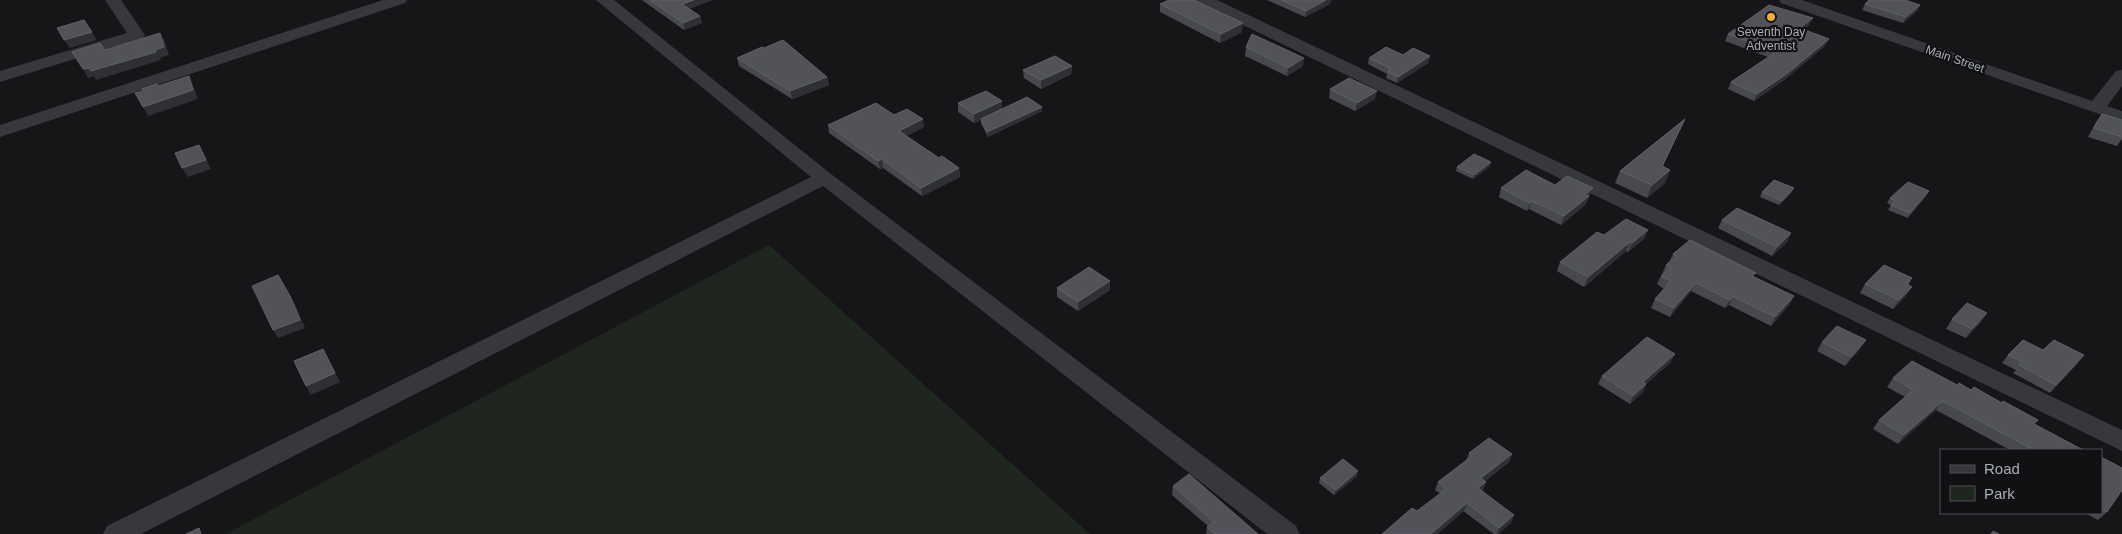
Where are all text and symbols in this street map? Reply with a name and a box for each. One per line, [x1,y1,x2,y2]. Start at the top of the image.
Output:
marker: Seventh Day Adventist [1765,11,1777,23]
place label: Seventh Day Adventist [1737,25,1805,53]
street label: Main Street [1924,42,1987,76]
legend [1940,449,2102,514]
text: Road [1984,460,2020,477]
text: Park [1984,485,2015,502]

